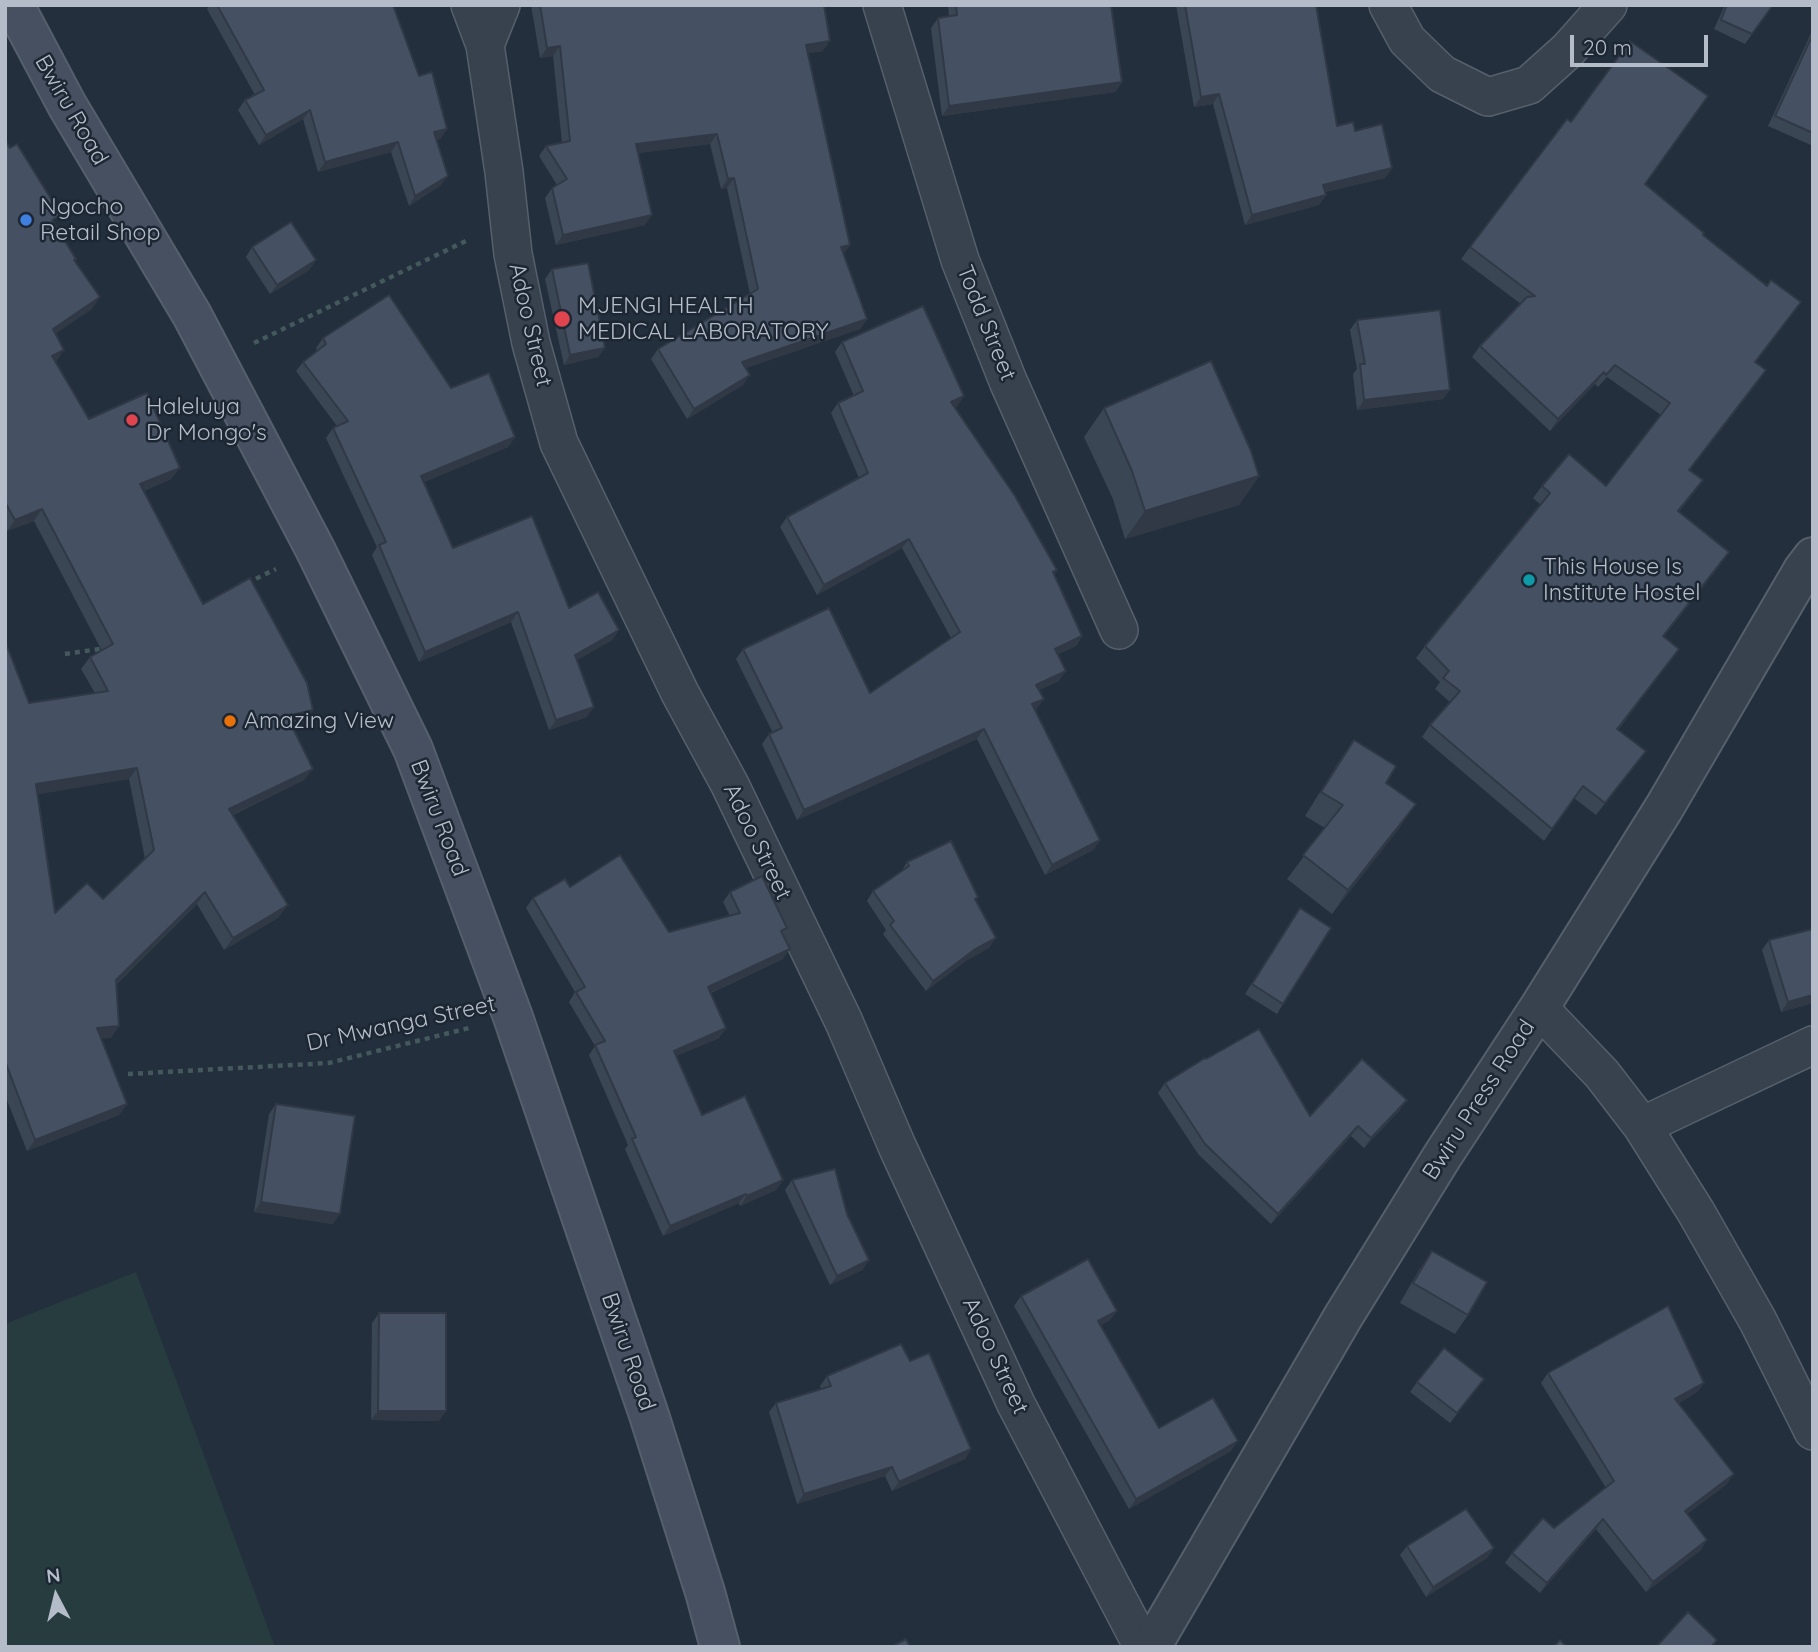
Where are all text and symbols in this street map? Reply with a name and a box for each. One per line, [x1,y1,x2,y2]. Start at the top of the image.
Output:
scale bar [1573,21,1711,65]
text: 20 m [1583,34,1632,60]
street label: Bwiru Road [28,50,114,170]
place label: Ngocho Retail Shop [40,193,160,247]
marker: Ngocho Retail Shop [18,212,34,228]
street label: Adoo Street [502,261,558,389]
street label: Todd Street [950,261,1022,385]
place label: MJENGI HEALTH MEDICAL LABORATORY [578,292,828,346]
marker: MJENGI HEALTH MEDICAL LABORATORY [552,309,572,329]
place label: Haleluya Dr Mongo's [146,393,267,447]
marker: Haleluya Dr Mongo's [124,412,140,428]
place label: This House Is Institute Hostel [1543,553,1701,607]
marker: This House Is Institute Hostel [1521,572,1537,588]
place label: Amazing View [244,707,394,735]
marker: Amazing View [222,713,238,729]
street label: Bwiru Road [404,756,474,880]
street label: Adoo Street [717,779,797,905]
street label: Dr Mwanga Street [304,990,498,1058]
street label: Bwiru Press Road [1417,1015,1541,1185]
street label: Bwiru Road [595,1290,661,1414]
street label: Adoo Street [956,1293,1034,1419]
north arrow [21,1561,91,1631]
text: N [45,1562,62,1588]

